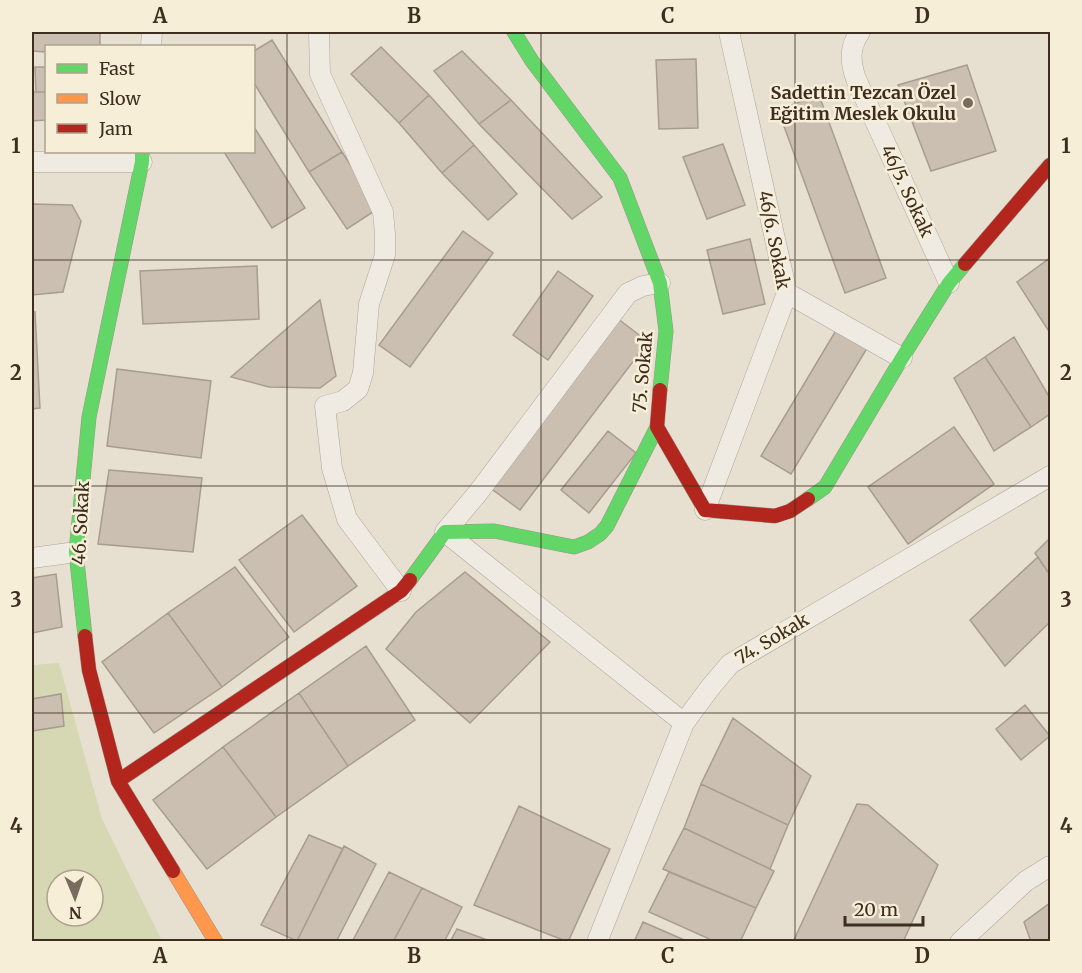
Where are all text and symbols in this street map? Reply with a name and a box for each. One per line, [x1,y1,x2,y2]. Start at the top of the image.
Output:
text: A [152,3,168,28]
text: B [407,3,421,28]
text: C [661,3,675,28]
text: D [914,3,930,28]
legend [45,45,255,153]
text: Fast [99,57,135,80]
place label: Sadettin Tezcan Özel Eğitim Meslek Okulu [769,81,956,125]
text: Slow [99,87,142,110]
marker: Sadettin Tezcan Özel Eğitim Meslek Okulu [961,96,975,110]
text: Jam [98,117,133,140]
text: 1 [11,133,21,158]
text: 1 [1061,133,1071,158]
street label: 46/5. Sokak [876,141,939,241]
street label: 46/6. Sokak [754,188,795,292]
street label: 75. Sokak [627,330,658,414]
text: 2 [10,360,22,385]
text: 2 [1060,360,1072,385]
street label: 46. Sokak [67,480,94,566]
text: 3 [10,587,22,612]
text: 3 [1060,587,1072,612]
street label: 74. Sokak [731,607,813,670]
text: 4 [10,813,23,838]
text: 4 [1060,813,1073,838]
north arrow [45,868,105,928]
scale bar [845,889,923,927]
text: 20 m [854,898,898,921]
text: N [68,903,82,923]
text: A [152,943,168,968]
text: B [407,943,421,968]
text: C [661,943,675,968]
text: D [914,943,930,968]

